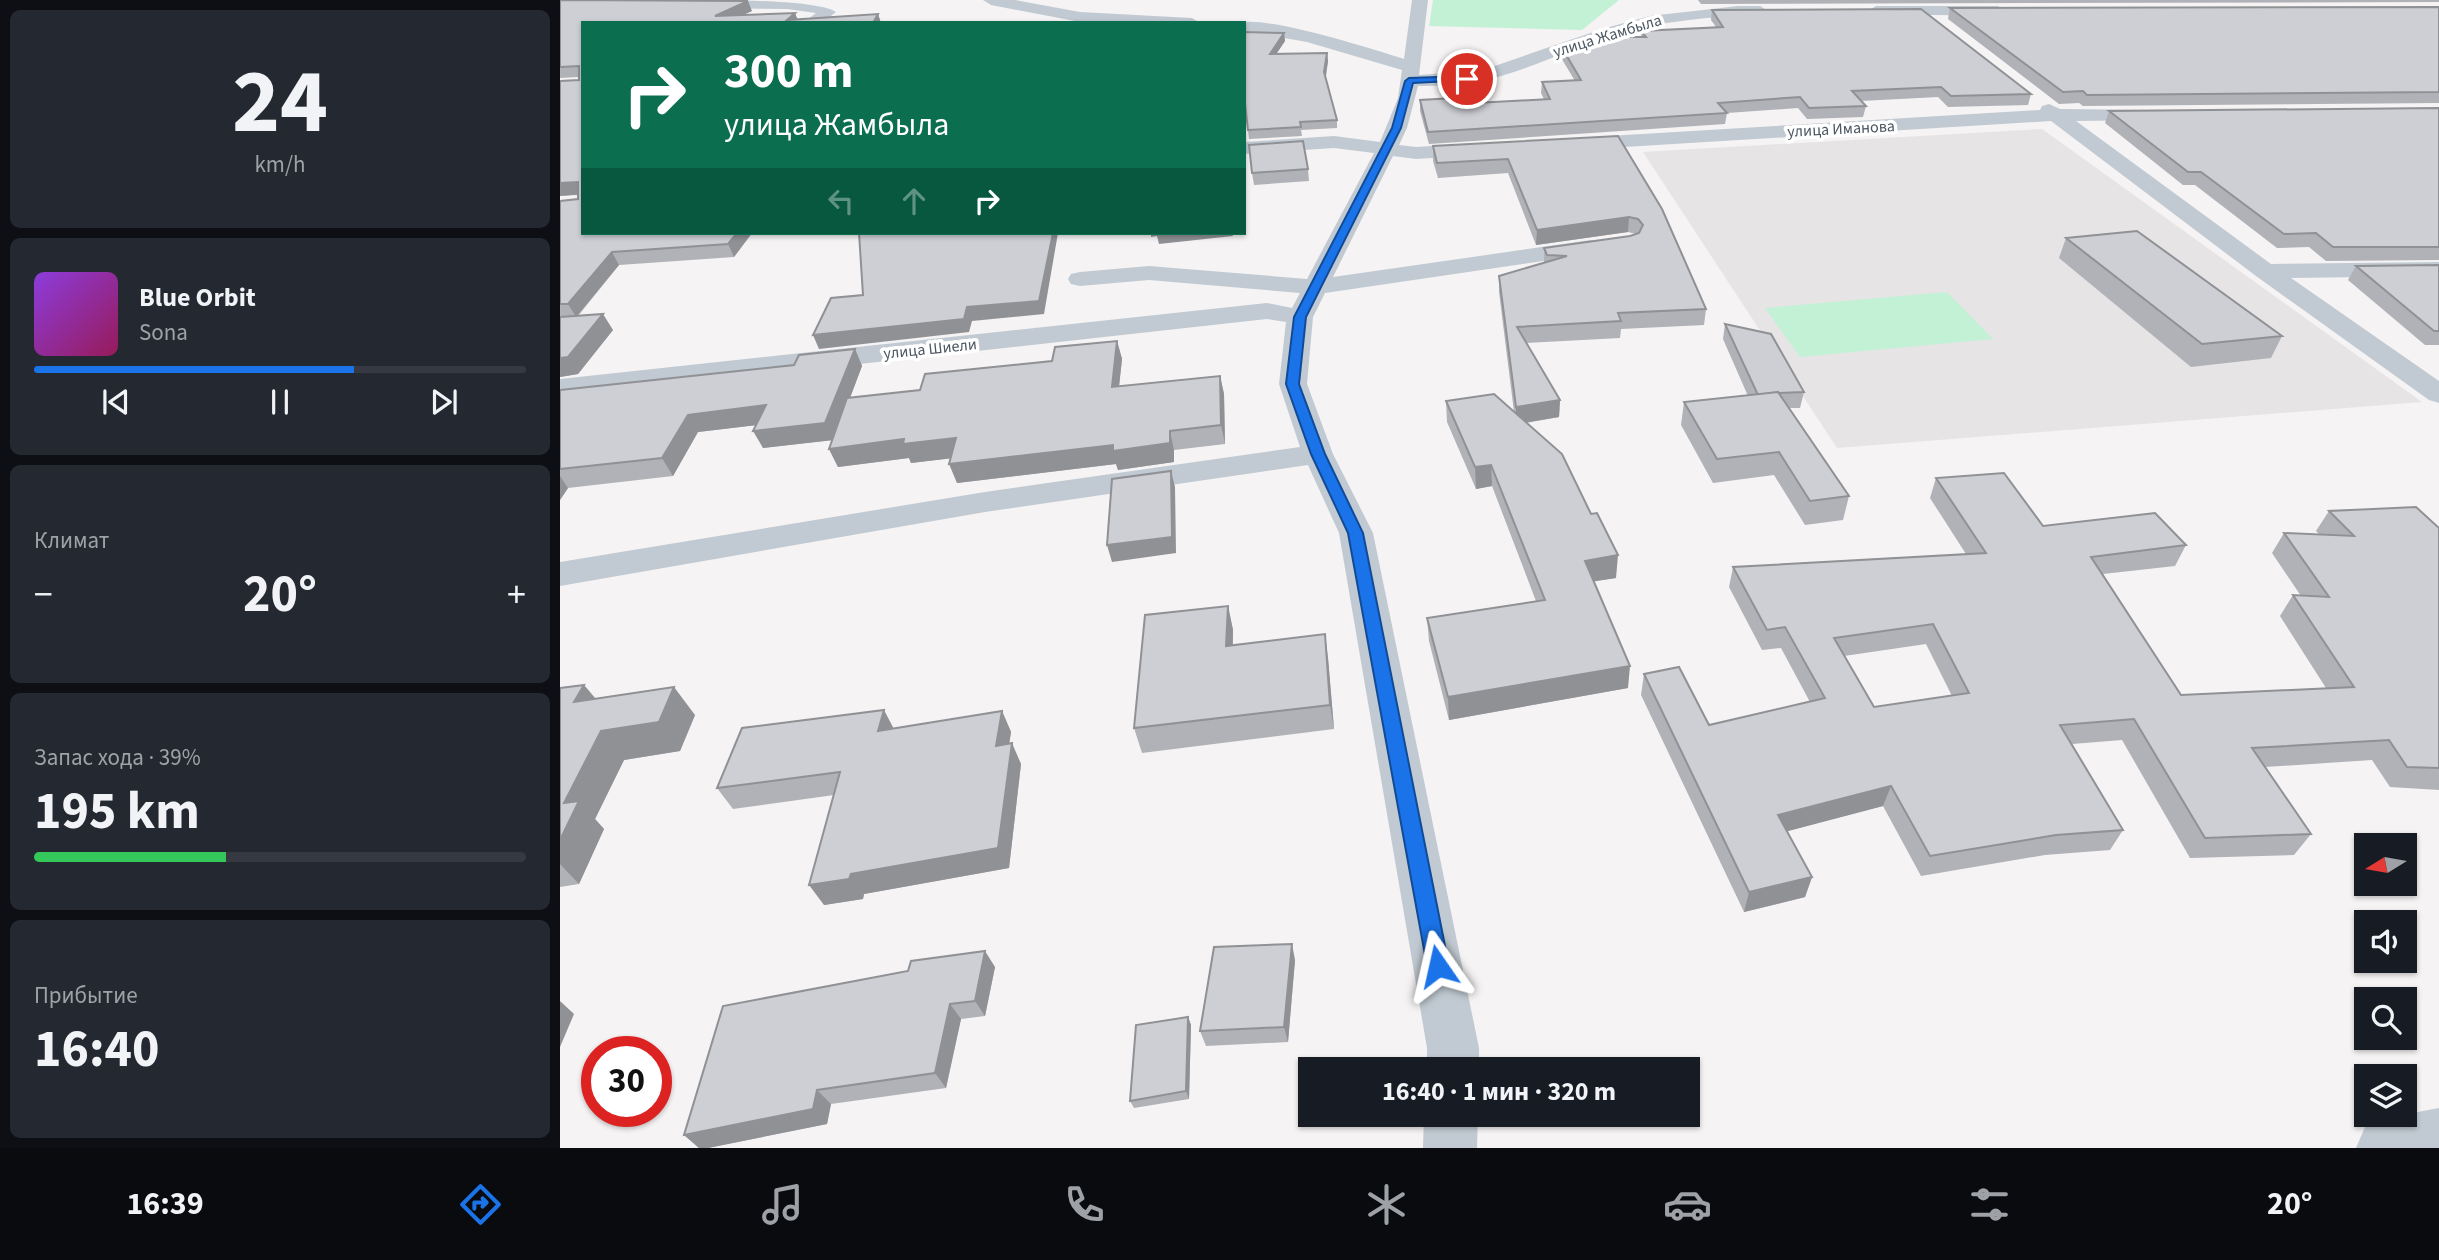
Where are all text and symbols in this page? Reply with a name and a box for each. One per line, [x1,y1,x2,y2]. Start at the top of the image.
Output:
street label: улица Жамбыла [1550,9,1664,63]
text: 300 m [724,37,853,107]
text: 24 [232,38,328,167]
icon: right [609,49,700,140]
pin [1437,49,1497,109]
icon: arrive [1448,60,1486,98]
text: улица Жамбыла [724,102,949,148]
street label: улица Иманова [1787,115,1895,143]
text: km/h [254,148,306,181]
icon: left [822,182,860,220]
icon: ahead [895,182,933,220]
icon: right [968,182,1006,220]
text: Blue Orbit [139,279,256,316]
text: Sona [139,316,188,349]
street label: улица Шиели [882,333,978,365]
icon: previous [97,383,135,421]
icon: pause [261,383,299,421]
icon: next [425,383,463,421]
text: Климат [34,524,109,557]
text: 20° [243,558,317,632]
text: − [34,568,53,622]
text: + [507,568,526,622]
text: Запас хода · 39% [34,741,201,774]
text: 195 km [34,775,200,849]
north arrow [2354,833,2417,896]
map controls [2354,833,2417,1127]
button: sound [2354,910,2417,973]
position arrow [1401,929,1475,1003]
text: Прибытие [34,979,138,1012]
button: search [2354,987,2417,1050]
text: 16:40 [34,1013,159,1087]
speed limit sign: 30 [581,1036,672,1127]
button: layers [2354,1064,2417,1127]
text: 16:40 · 1 мин · 320 m [1382,1073,1616,1110]
icon: directions [456,1180,505,1229]
icon: music [758,1180,807,1229]
icon: phone [1060,1180,1109,1229]
icon: climate [1362,1180,1411,1229]
icon: car [1663,1180,1712,1229]
icon: filters [1965,1180,2014,1229]
text: 16:39 [126,1181,204,1227]
text: 20° [2267,1181,2313,1227]

